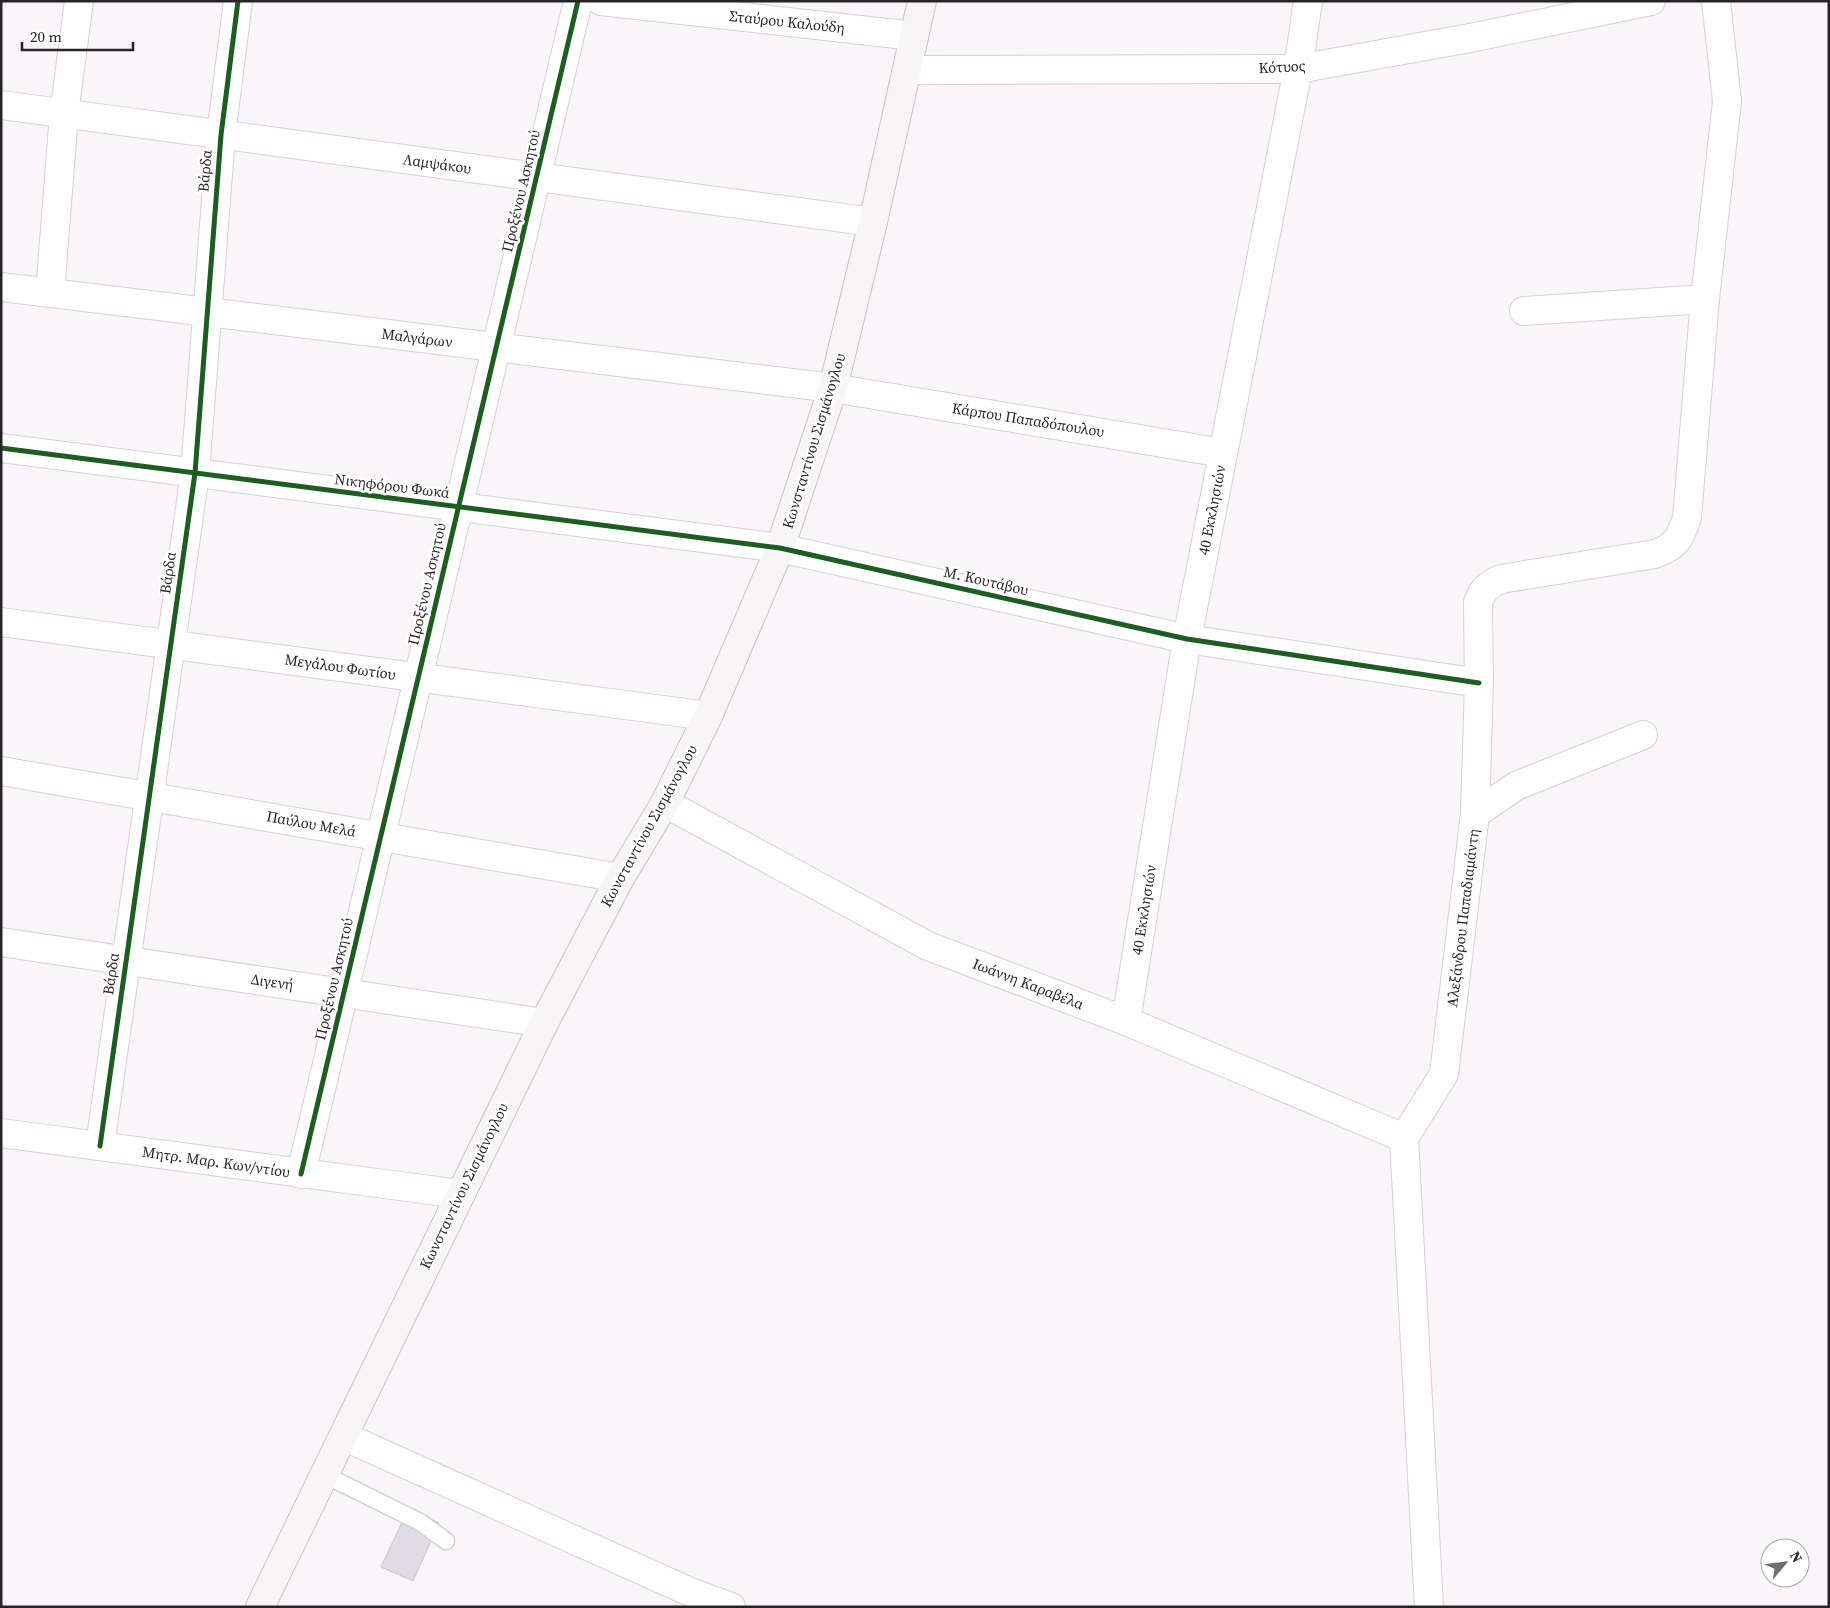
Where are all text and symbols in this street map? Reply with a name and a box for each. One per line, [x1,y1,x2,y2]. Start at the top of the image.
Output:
street label: Σταύρου Καλούδη [728,5,846,38]
scale bar [22,20,134,52]
text: 20 m [30,26,62,47]
street label: Κότυος [1258,55,1306,78]
street label: Προξένου Ασκητού [496,128,545,254]
street label: Βάρδα [192,148,217,193]
street label: Λαμψάκου [402,148,473,179]
street label: Μαλγάρων [380,323,454,352]
street label: Κωνσταντίνου Σισμάνογλου [777,350,850,531]
street label: Κάρπου Παπαδόπουλου [950,397,1106,442]
street label: 40 Εκκλησιών [1192,463,1231,557]
street label: Νικηφόρου Φωκά [333,468,451,503]
street label: Προξένου Ασκητού [402,521,451,647]
street label: Βάρδα [154,550,181,595]
street label: Μ. Κουτάβου [942,561,1031,600]
street label: Μεγάλου Φωτίου [283,648,397,685]
street label: Κωνσταντίνου Σισμάνογλου [595,741,702,911]
street label: Παύλου Μελά [265,805,358,842]
street label: Αλεξάνδρου Παπαδιαμάντη [1441,828,1484,1008]
street label: 40 Εκκλησιών [1126,863,1161,957]
street label: Προξένου Ασκητού [309,916,358,1042]
street label: Βάρδα [97,951,124,996]
street label: Ιωάννη Καραβέλα [970,953,1087,1015]
street label: Διγενή [250,968,295,995]
street label: Κωνσταντίνου Σισμάνογλου [414,1099,513,1272]
street label: Μητρ. Μαρ. Κων/ντίου [141,1141,291,1182]
north arrow [1760,1538,1810,1588]
text: N [1785,1547,1808,1566]

